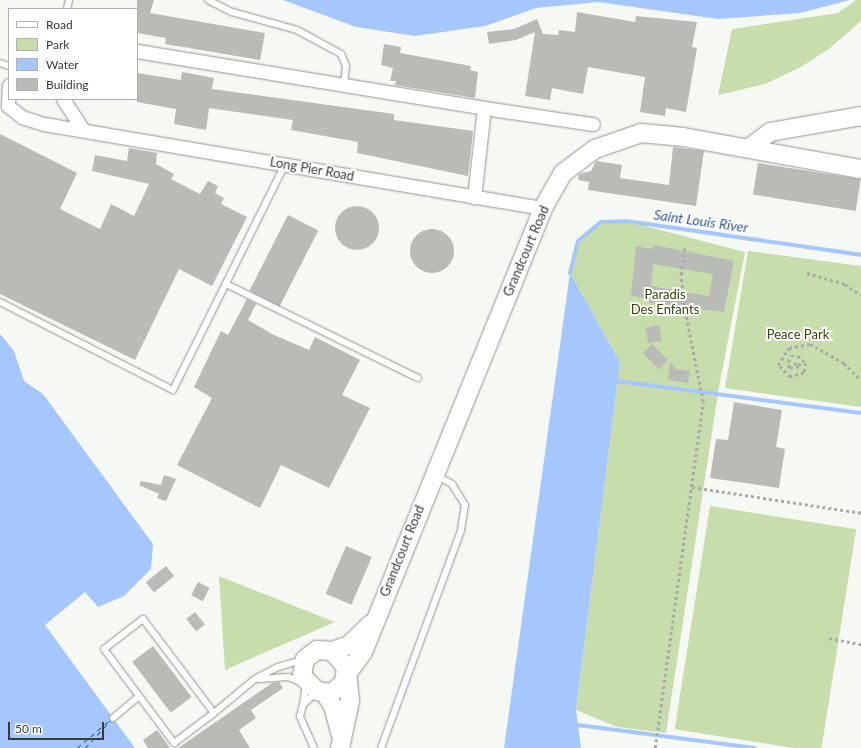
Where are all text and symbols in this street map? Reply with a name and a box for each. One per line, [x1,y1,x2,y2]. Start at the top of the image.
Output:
legend [8,8,138,100]
text: Road [46,17,73,32]
text: Park [46,37,69,52]
text: Water [46,57,79,72]
text: Building [46,77,89,92]
street label: Long Pier Road [269,154,355,184]
street label: Grandcourt Road [500,203,552,299]
water label: Saint Louis River [653,206,749,236]
park label: Paradis Des Enfants [631,287,699,318]
park label: Peace Park [767,326,829,342]
street label: Grandcourt Road [377,503,427,599]
scale bar [10,714,106,740]
text: 50 m [15,721,42,736]

